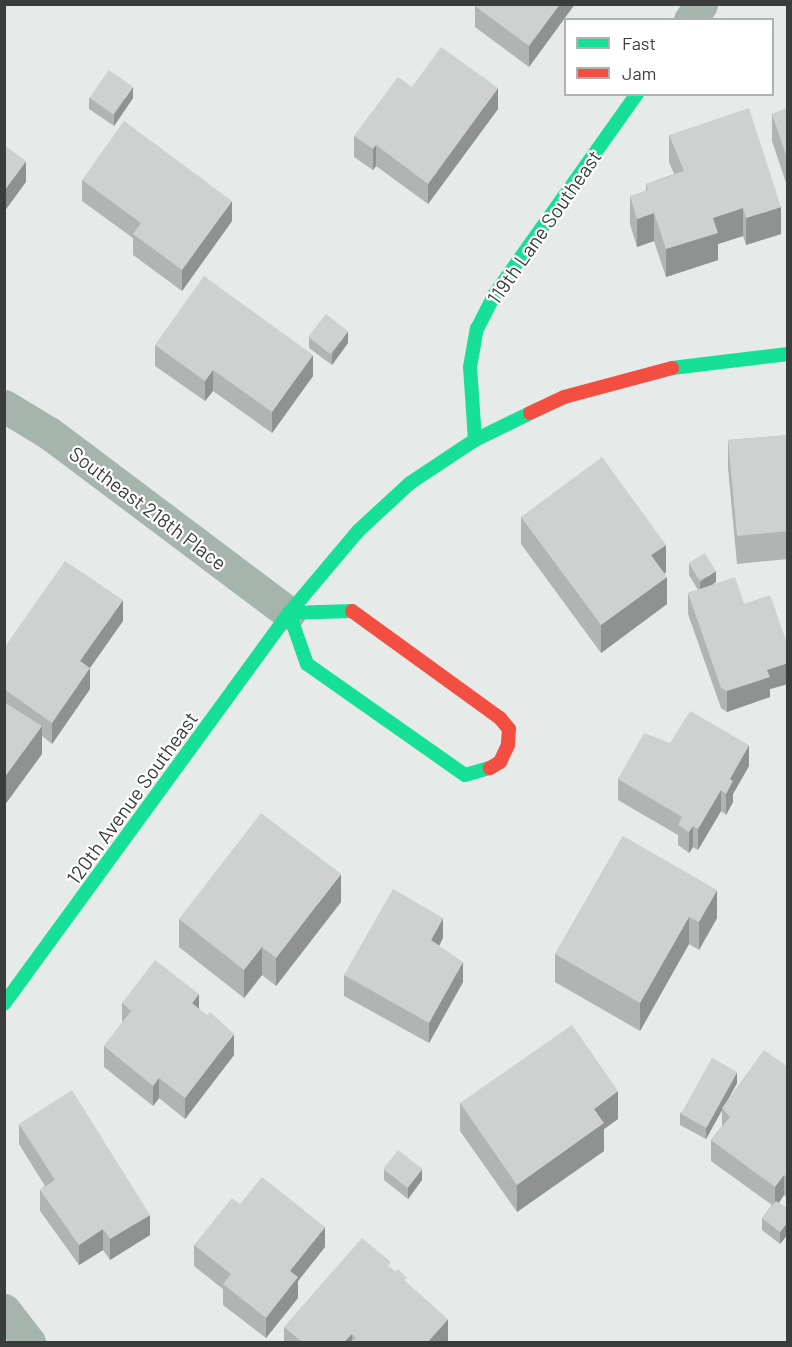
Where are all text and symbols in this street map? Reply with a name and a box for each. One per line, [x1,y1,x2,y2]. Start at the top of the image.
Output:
legend [564,18,774,96]
text: Fast [622,32,656,54]
text: Jam [622,62,656,84]
street label: 119th Lane Southeast [482,145,606,309]
street label: Southeast 218th Place [65,441,231,575]
street label: 120th Avenue Southeast [61,707,203,889]

